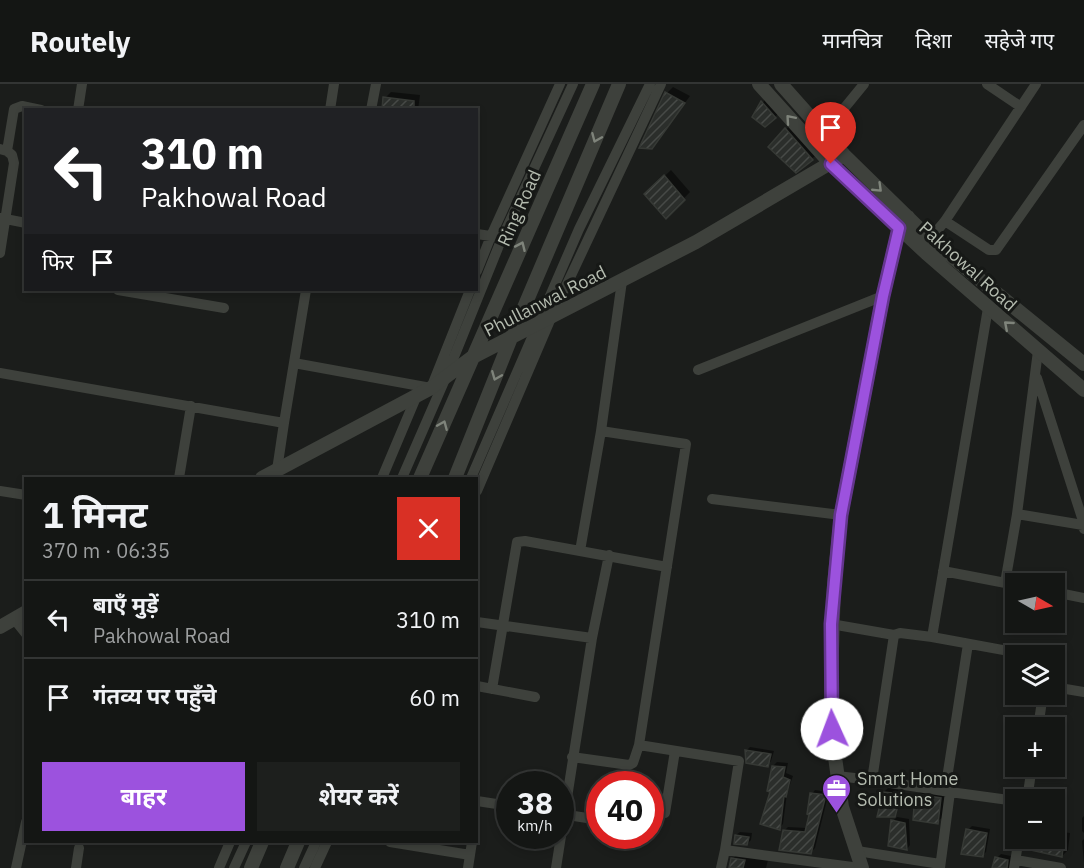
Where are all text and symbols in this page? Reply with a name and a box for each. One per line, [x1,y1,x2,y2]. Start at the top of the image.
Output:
text: Routely [30,23,131,60]
text: मानचित्र [822,26,882,54]
text: दिशा [915,26,952,54]
text: सहेजे गए [985,26,1054,54]
pin [805,102,856,164]
icon: arrive [814,111,847,144]
one-way arrow [786,115,797,126]
text: 310 m [141,126,264,181]
one-way arrow [591,131,603,142]
icon: left [42,132,120,210]
street label: Ring Road [492,166,546,250]
text: Pakhowal Road [141,179,327,214]
one-way arrow [870,181,881,192]
street label: Pakhowal Road [914,216,1022,316]
one-way arrow [514,242,526,253]
icon: arrive [86,246,119,279]
text: फिर [42,247,74,276]
street label: Phullanwal Road [480,260,610,342]
one-way arrow [1004,321,1015,332]
one-way arrow [491,369,503,380]
one-way arrow [436,420,448,431]
text: 1 मिनट [42,491,148,538]
button: close [397,497,460,560]
text: 370 m · 06:35 [42,537,170,564]
north arrow [1005,573,1065,633]
map controls [1005,573,1065,849]
text: बाएँ मुड़ें [93,590,159,619]
icon: left [42,603,75,636]
text: 310 m [396,605,460,634]
text: Pakhowal Road [93,622,231,649]
button: layers [1005,645,1065,705]
icon: arrive [42,681,75,714]
text: गंतव्य पर पहुँचे [93,681,217,710]
text: 60 m [409,683,460,712]
position arrow [800,697,864,761]
button: + [1005,717,1065,777]
button: बाहर [42,762,245,831]
button: शेयर करें [257,762,460,831]
place label: Smart Home Solutions [857,767,959,811]
speed limit sign: 40 [586,771,664,849]
office icon: Smart Home Solutions [820,772,852,814]
text: 38 [517,783,553,822]
button: − [1005,789,1065,849]
text: km/h [517,816,553,835]

